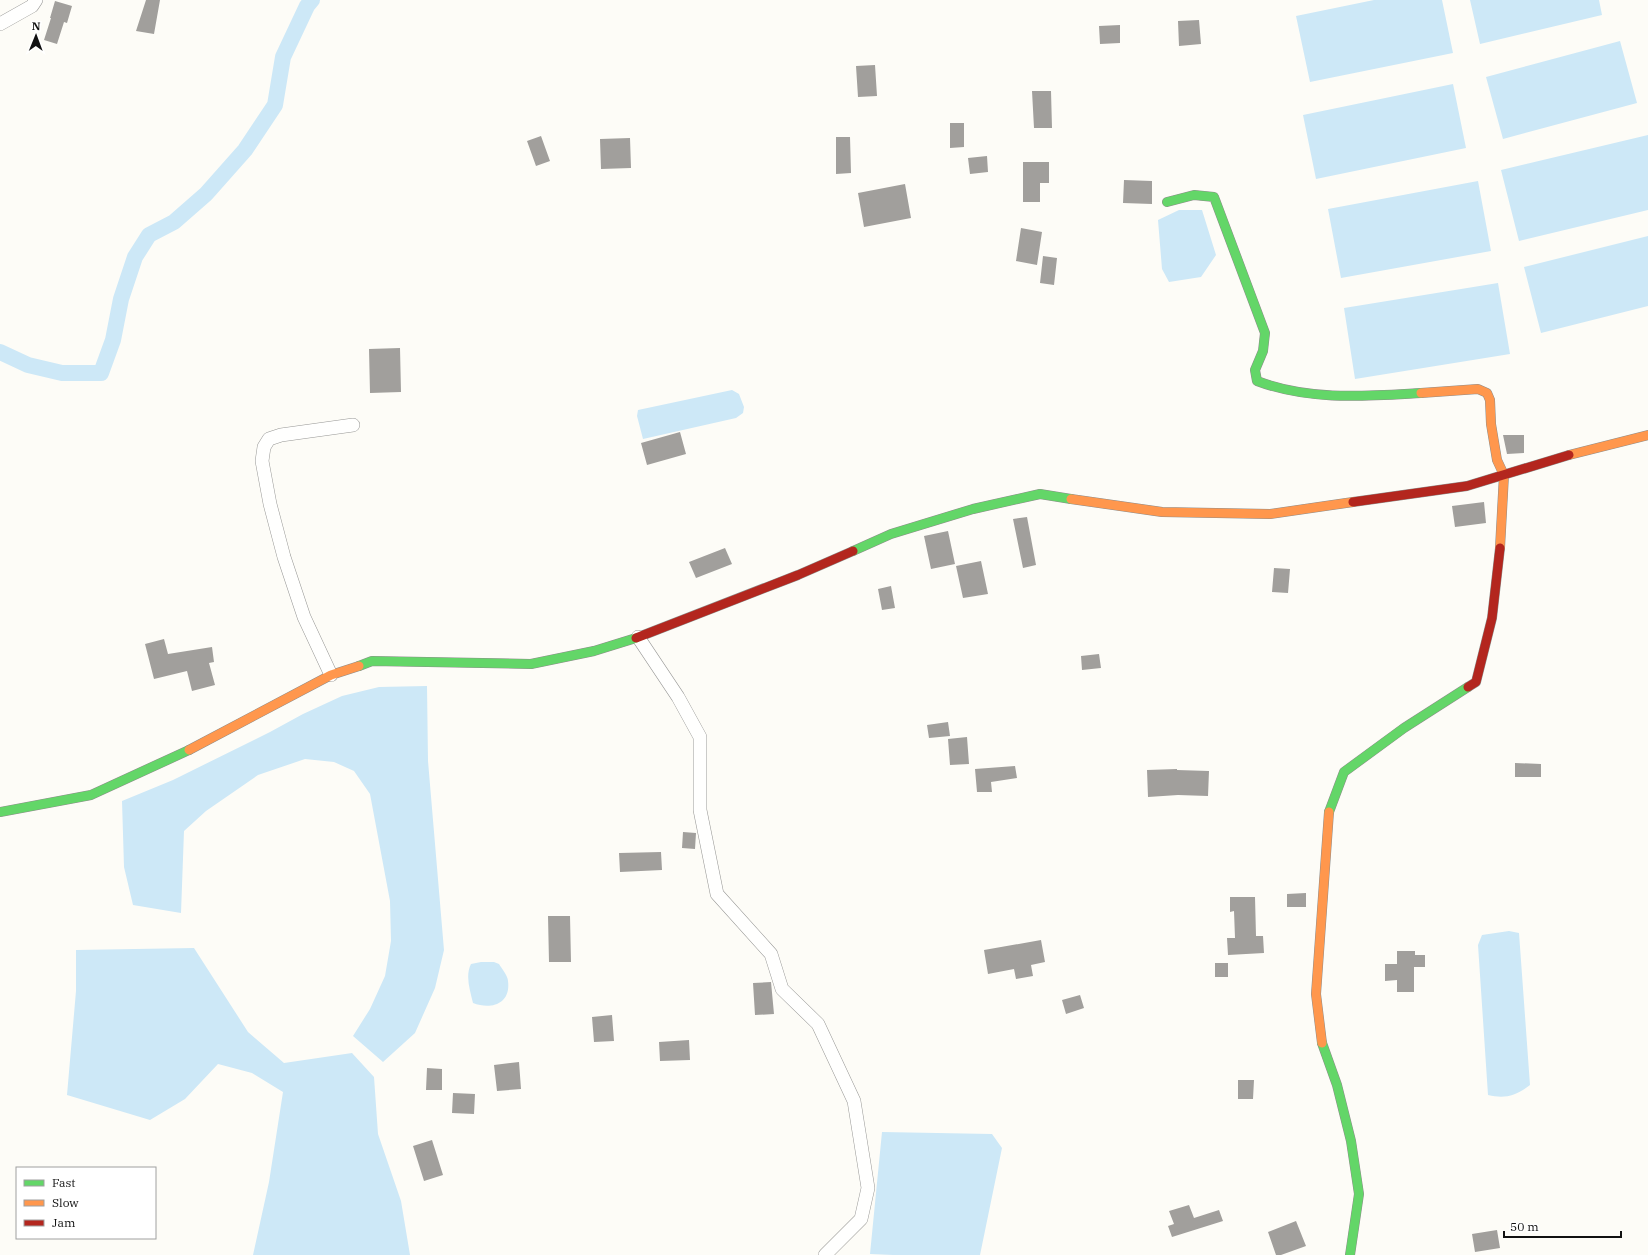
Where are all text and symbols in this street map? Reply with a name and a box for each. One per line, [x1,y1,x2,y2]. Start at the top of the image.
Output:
north arrow [16,16,56,56]
text: N [32,19,41,33]
legend [16,1167,156,1239]
text: Fast [52,1175,76,1190]
text: Slow [52,1195,79,1210]
scale bar [1504,1213,1621,1239]
text: Jam [52,1215,76,1230]
text: 50 m [1510,1219,1539,1234]

